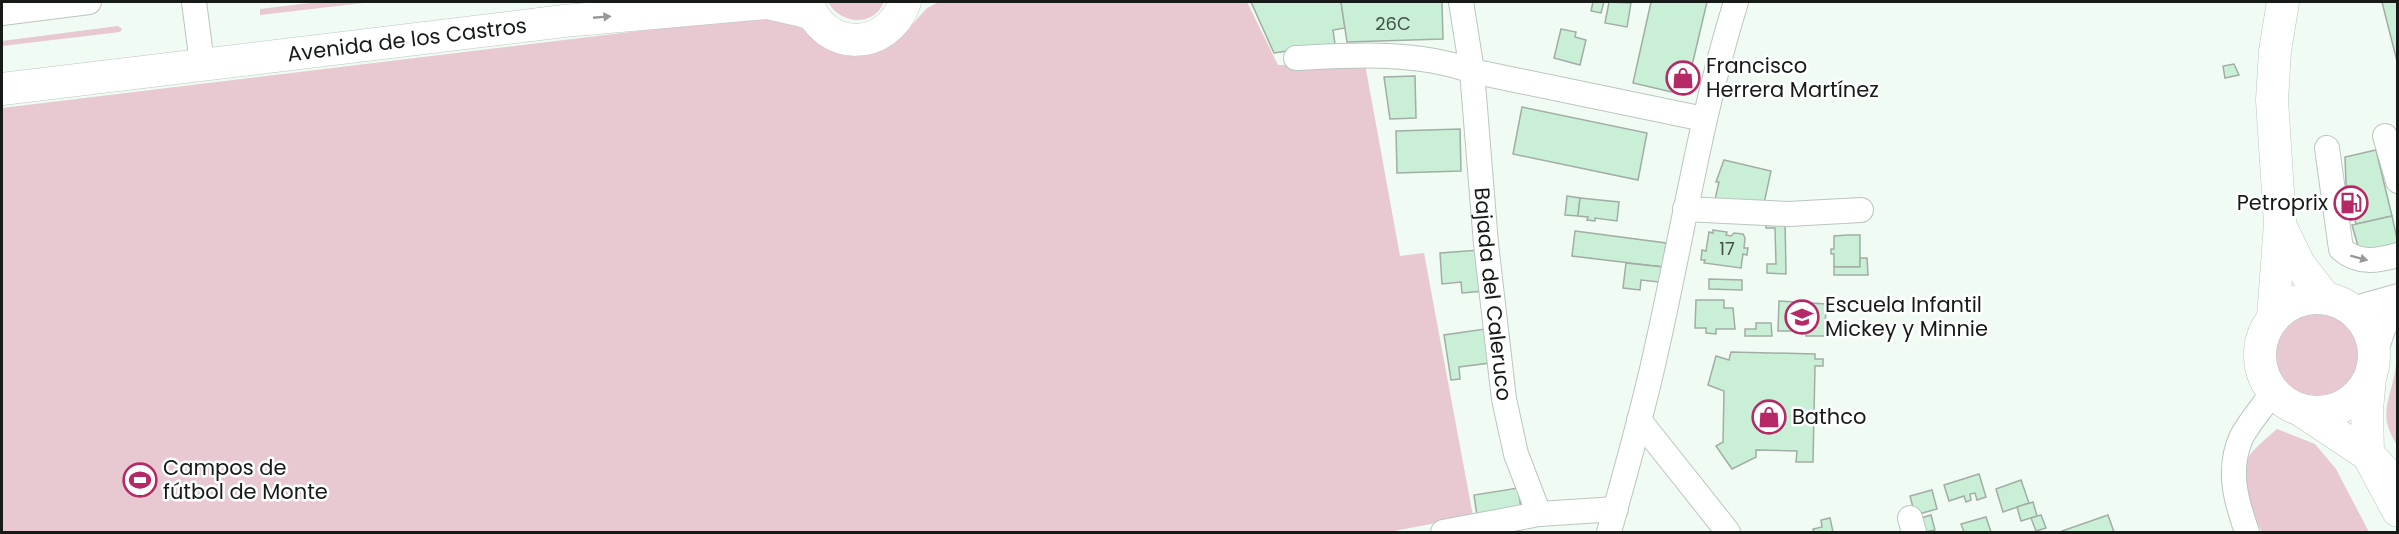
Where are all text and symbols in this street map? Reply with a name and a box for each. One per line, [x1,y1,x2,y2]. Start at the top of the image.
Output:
street label: Avenida de los Castros [286,11,528,68]
house number: 26C [1375,11,1411,36]
one-way arrow [592,12,611,22]
place label: Francisco Herrera Martínez [1706,51,1879,104]
shop icon: Francisco Herrera Martínez [1665,60,1701,96]
fuel station icon: Petroprix [2333,185,2369,221]
street label: Bajada del Caleruco [1467,186,1519,402]
place label: Petroprix [2237,188,2328,217]
house number: 17 [1719,236,1735,261]
one-way arrow [2350,254,2368,263]
place label: Escuela Infantil Mickey y Minnie [1825,290,1988,343]
school or university icon: Escuela Infantil Mickey y Minnie [1784,299,1820,335]
shop icon: Bathco [1751,399,1787,435]
place label: Bathco [1792,402,1866,431]
place label: Campos de fútbol de Monte [163,453,328,506]
sports icon: Campos de fútbol de Monte [122,462,158,498]

